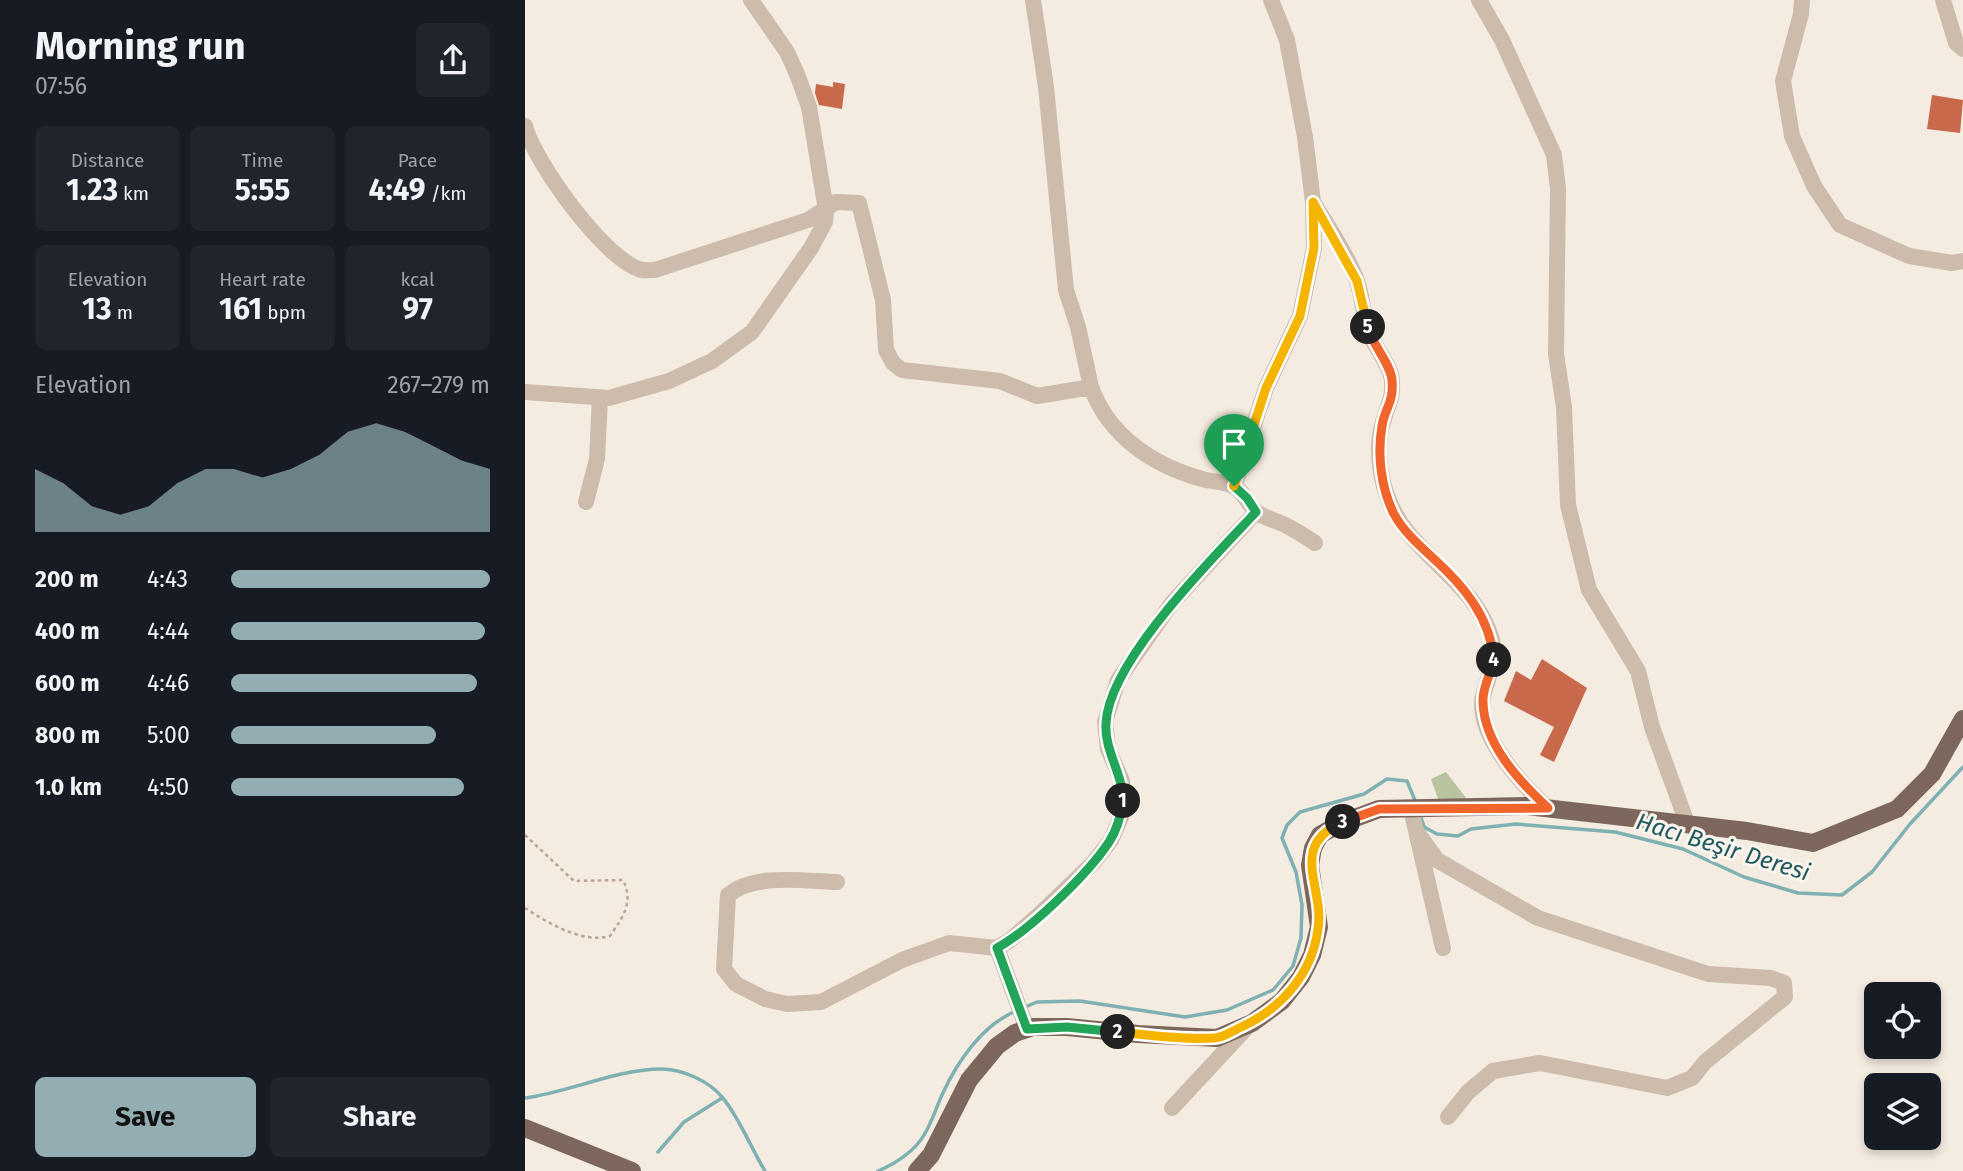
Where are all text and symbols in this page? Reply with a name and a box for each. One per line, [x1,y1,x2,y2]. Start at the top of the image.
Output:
text: Morning run [35,23,246,69]
button: share [416,23,490,97]
text: 07:56 [35,72,87,100]
text: Distance [71,149,144,172]
text: Time [242,149,283,172]
text: Pace [398,149,437,172]
text: 1.23 [66,172,118,208]
text: 5:55 [235,172,290,208]
text: 4:49 [368,172,426,208]
text: km [118,182,149,205]
text: /km [426,182,467,205]
text: Elevation [68,268,147,291]
text: Heart rate [219,268,306,291]
text: kcal [400,268,435,291]
text: 13 [82,291,112,327]
text: 161 [219,291,262,327]
text: 97 [402,291,433,327]
text: m [112,301,133,324]
text: bpm [262,301,306,324]
pin: 5 [1351,310,1385,344]
text: 5 [1362,315,1373,338]
text: Elevation [35,371,131,399]
text: 267–279 m [387,371,490,399]
pin [1204,414,1264,486]
icon: arrive [1215,425,1253,463]
text: 200 m [35,565,99,593]
text: 4:43 [147,565,188,593]
text: 400 m [35,617,100,645]
text: 4:44 [147,617,189,645]
pin: 4 [1476,642,1511,678]
text: 4 [1488,648,1499,671]
text: 600 m [35,669,100,697]
text: 4:46 [147,669,189,697]
text: 800 m [35,721,100,749]
text: 5:00 [147,721,190,749]
text: 1.0 km [35,773,102,801]
text: 4:50 [147,773,189,801]
pin: 1 [1105,784,1141,818]
text: 1 [1118,789,1127,812]
pin: 3 [1325,804,1361,840]
water label: Hacı Beşir Deresi [1633,807,1814,887]
text: 3 [1338,810,1347,833]
map controls [1864,982,1941,1150]
button: locate [1864,982,1941,1059]
pin: 2 [1101,1014,1135,1050]
text: 2 [1113,1020,1122,1043]
button: layers [1864,1073,1941,1150]
button: Save [35,1077,256,1157]
button: Share [270,1077,490,1157]

